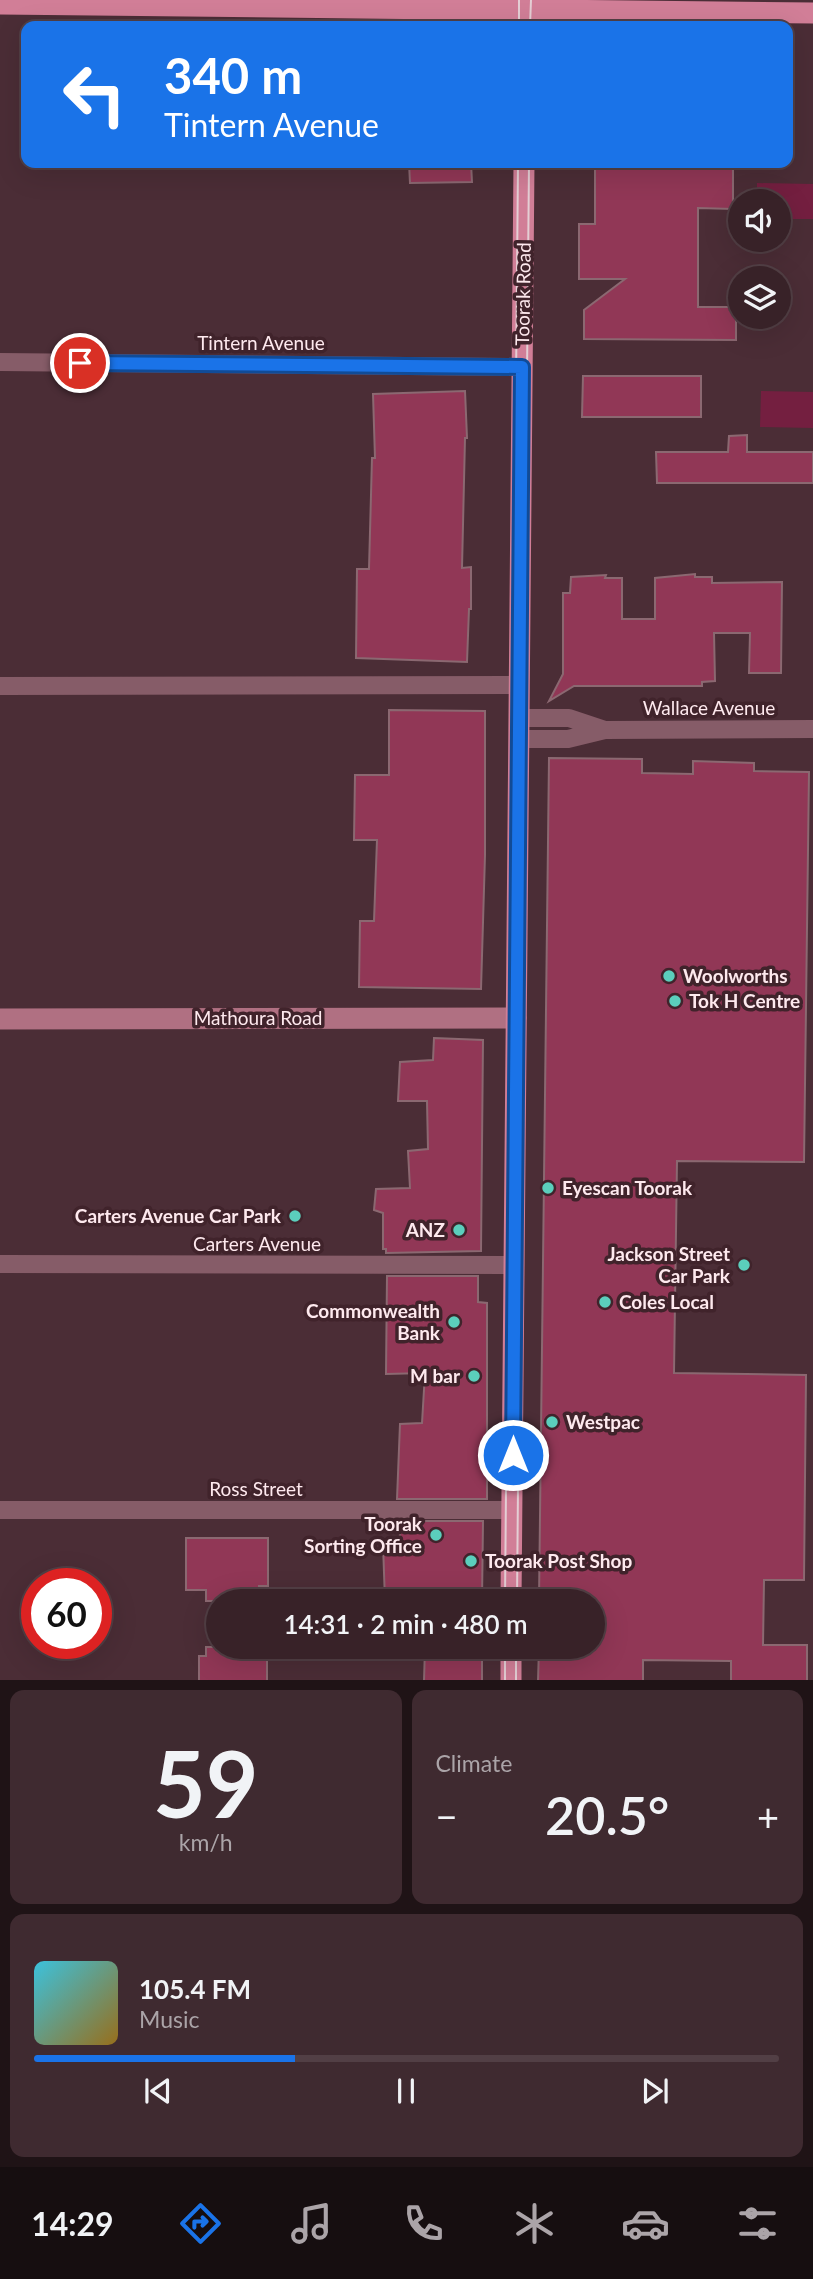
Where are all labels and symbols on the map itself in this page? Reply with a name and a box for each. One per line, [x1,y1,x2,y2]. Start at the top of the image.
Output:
street label: Toorak Road [510,242,535,346]
street label: Tintern Avenue [197,331,325,354]
pin [50,333,110,393]
street label: Wallace Avenue [643,696,775,719]
place label: Woolworths [683,964,788,987]
marker: Woolworths [661,968,677,984]
place label: Tok H Centre [689,989,800,1012]
marker: Tok H Centre [667,993,683,1009]
street label: Mathoura Road [194,1006,322,1029]
place label: Eyescan Toorak [562,1176,693,1199]
marker: Eyescan Toorak [540,1180,556,1196]
place label: Carters Avenue Car Park [75,1204,282,1227]
marker: Carters Avenue Car Park [287,1208,303,1224]
place label: ANZ [405,1218,445,1241]
marker: ANZ [451,1222,467,1238]
street label: Carters Avenue [193,1232,321,1255]
place label: Jackson Street Car Park [607,1242,731,1287]
marker: Jackson Street Car Park [736,1257,752,1273]
place label: Coles Local [619,1290,714,1313]
marker: Coles Local [597,1294,613,1310]
place label: Commonwealth Bank [306,1299,441,1344]
marker: Commonwealth Bank [446,1314,462,1330]
place label: M bar [410,1364,461,1387]
marker: M bar [466,1368,482,1384]
place label: Westpac [566,1410,640,1433]
marker: Westpac [544,1414,560,1430]
position arrow [476,1418,550,1492]
street label: Ross Street [209,1477,303,1500]
place label: Toorak Sorting Office [304,1512,423,1557]
marker: Toorak Sorting Office [428,1527,444,1543]
place label: Toorak Post Shop [485,1549,633,1572]
marker: Toorak Post Shop [463,1553,479,1569]
speed limit sign: 60 [21,1568,112,1659]

